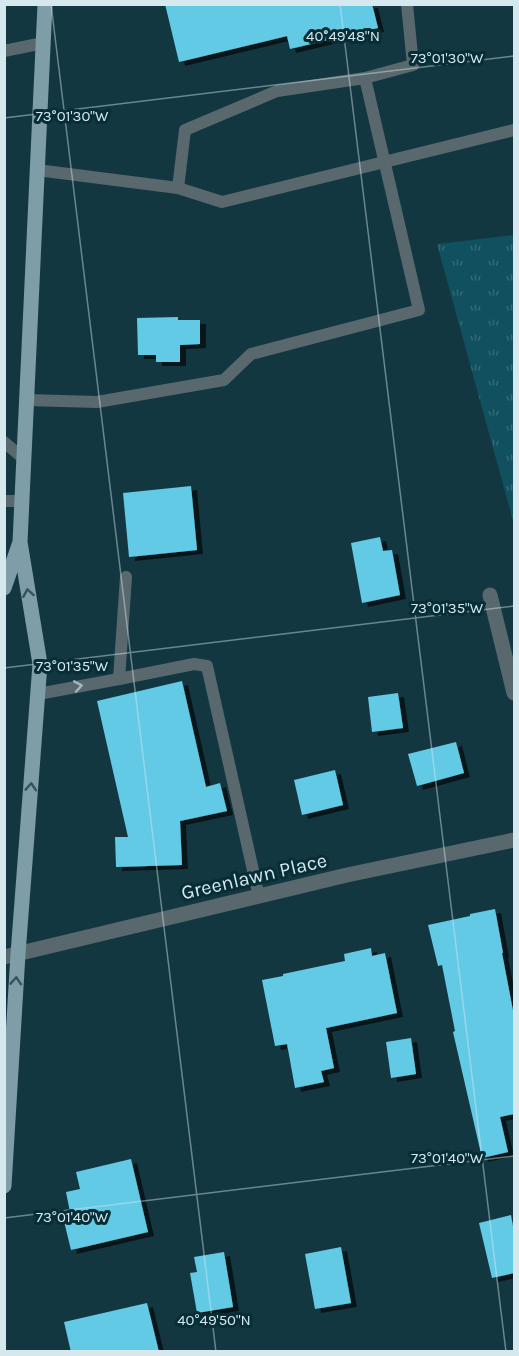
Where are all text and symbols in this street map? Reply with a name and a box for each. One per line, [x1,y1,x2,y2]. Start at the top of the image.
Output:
text: 40°49'48"N [306,27,380,45]
text: 73°01'30"W [411,49,484,67]
text: 73°01'30"W [36,107,109,125]
one-way arrow [22,588,35,598]
text: 73°01'35"W [411,599,484,617]
text: 73°01'35"W [36,657,109,675]
one-way arrow [73,680,83,693]
one-way arrow [24,782,37,791]
street label: Greenlawn Place [179,849,329,904]
one-way arrow [10,977,23,986]
text: 73°01'40"W [411,1149,484,1167]
text: 73°01'40"W [36,1208,109,1226]
text: 40°49'50"N [177,1311,251,1329]

